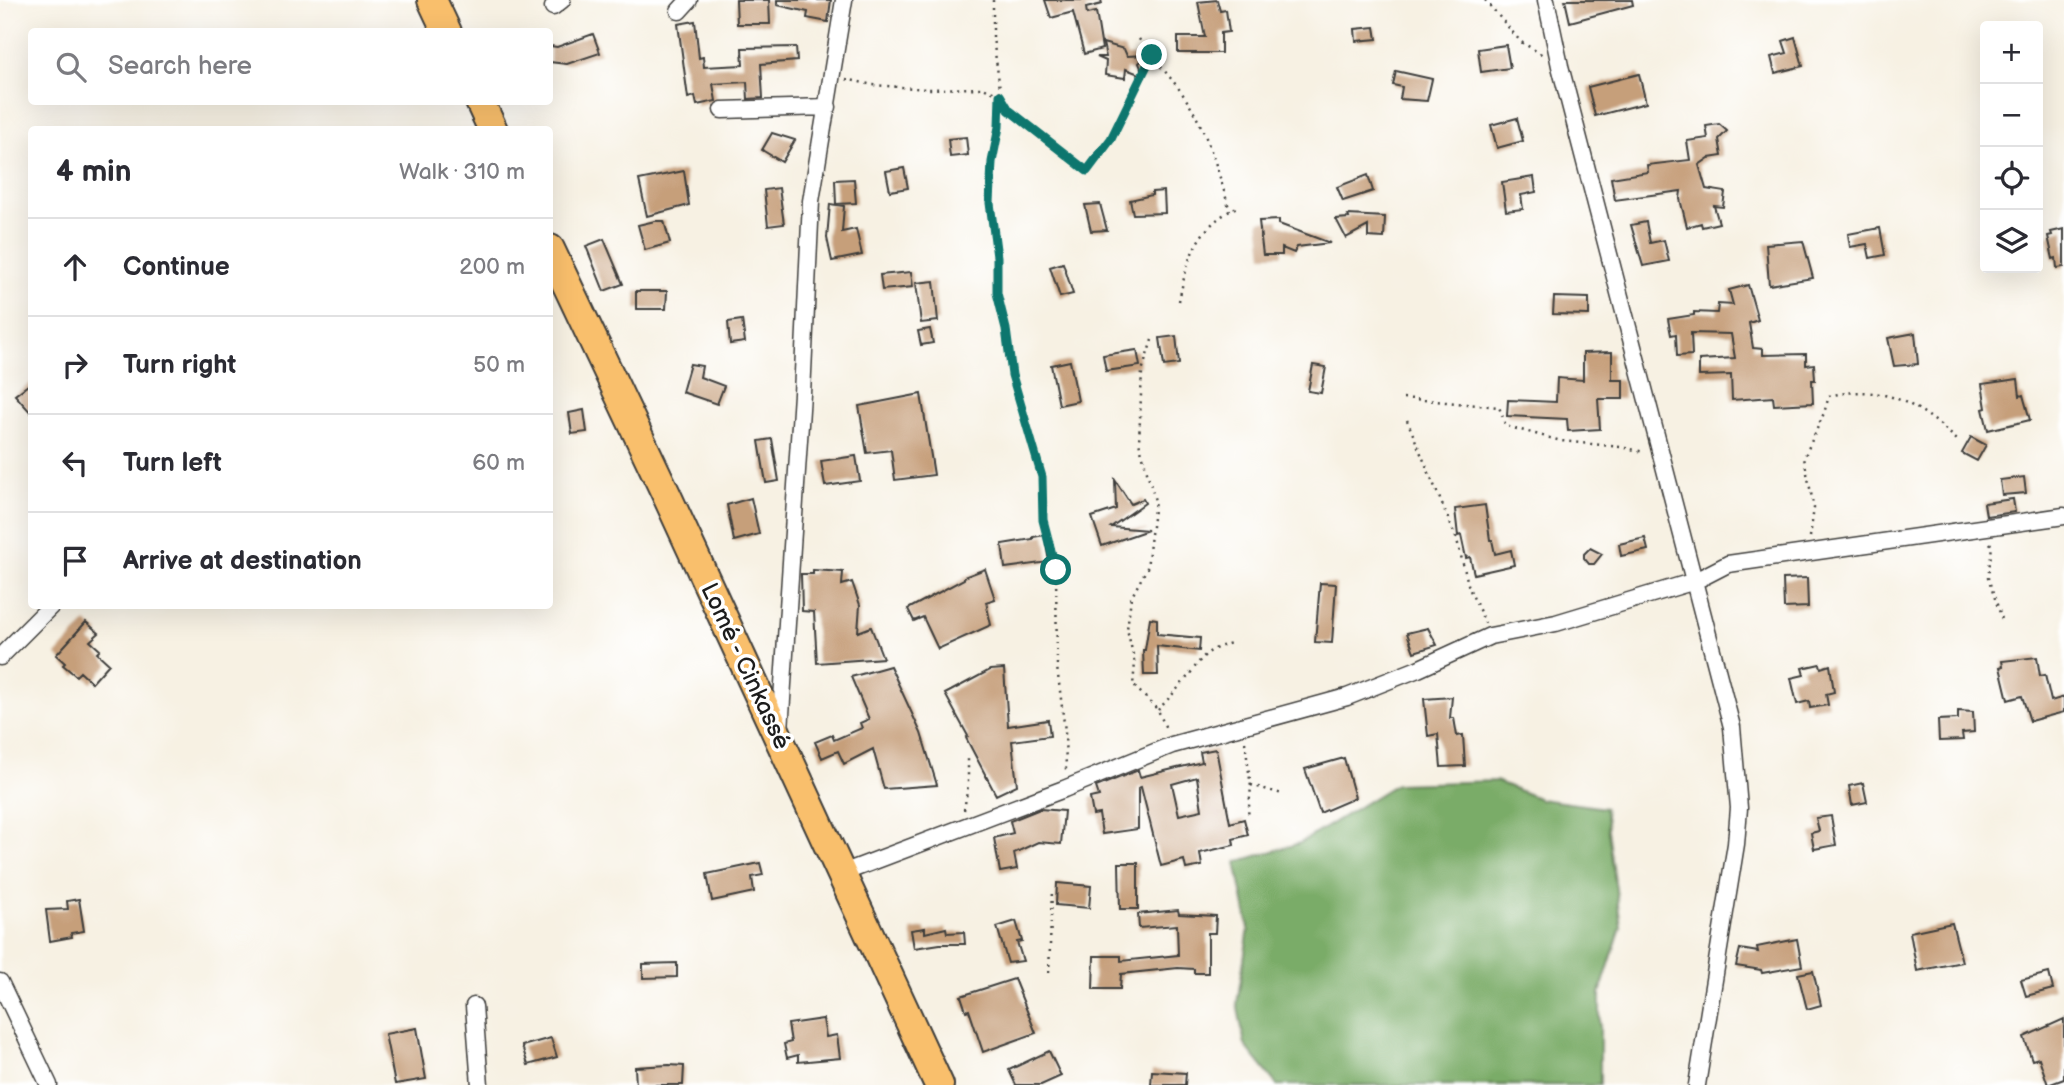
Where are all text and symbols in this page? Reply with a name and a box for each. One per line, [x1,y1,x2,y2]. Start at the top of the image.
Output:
map controls [1980,21,2043,273]
button: + [1980,21,2043,84]
search box [28,28,553,105]
route end [1136,39,1167,70]
icon: search [52,48,90,86]
text: Search here [108,51,252,82]
button: − [1980,84,2043,147]
button: locate [1980,147,2043,210]
text: 4 min [56,154,131,190]
text: Walk · 310 m [399,158,525,186]
button: layers [1980,210,2043,273]
icon: ahead [56,248,94,286]
text: Continue [123,252,230,283]
text: 200 m [459,253,525,281]
icon: right [56,346,94,384]
text: Turn right [123,350,236,381]
text: 50 m [473,351,525,379]
icon: left [56,444,94,482]
text: Turn left [123,448,222,479]
text: 60 m [472,449,525,477]
icon: arrive [56,542,94,580]
text: Arrive at destination [123,546,362,577]
route start [1040,554,1071,585]
street label: Lomé - Cinkassé [694,578,797,754]

